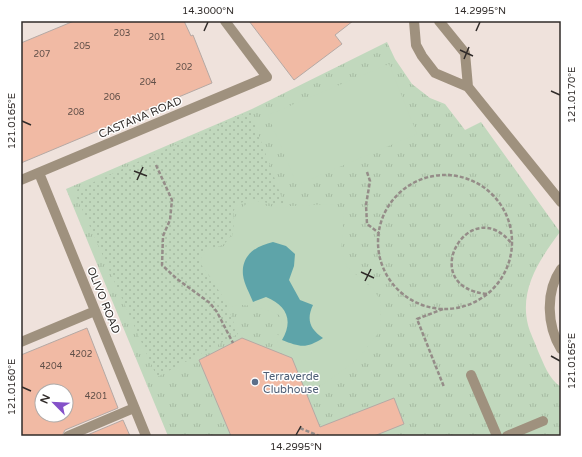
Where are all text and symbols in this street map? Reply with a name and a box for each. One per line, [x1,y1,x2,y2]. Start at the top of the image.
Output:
text: 14.3000°N [182,5,234,17]
text: 14.2995°N [454,5,506,17]
house number: 203 [114,28,130,39]
house number: 201 [149,32,165,43]
house number: 205 [74,41,91,52]
house number: 207 [34,49,51,60]
house number: 202 [176,62,192,73]
text: 121.0170°E [566,67,578,123]
house number: 204 [140,77,157,88]
house number: 206 [104,92,121,103]
text: 121.0165°E [6,93,18,149]
street label: CASTANA ROAD [96,94,184,141]
house number: 208 [68,107,85,118]
street label: OLIVO ROAD [84,265,123,335]
text: 121.0165°E [566,333,578,389]
house number: 4202 [70,349,92,360]
text: 121.0160°E [6,359,18,415]
house number: 4204 [40,361,63,372]
place label: Terraverde Clubhouse [263,370,319,396]
marker: Terraverde Clubhouse [250,377,260,387]
north arrow [34,383,74,423]
house number: 4201 [85,391,107,402]
text: N [38,392,53,406]
text: 14.2995°N [270,441,322,453]

